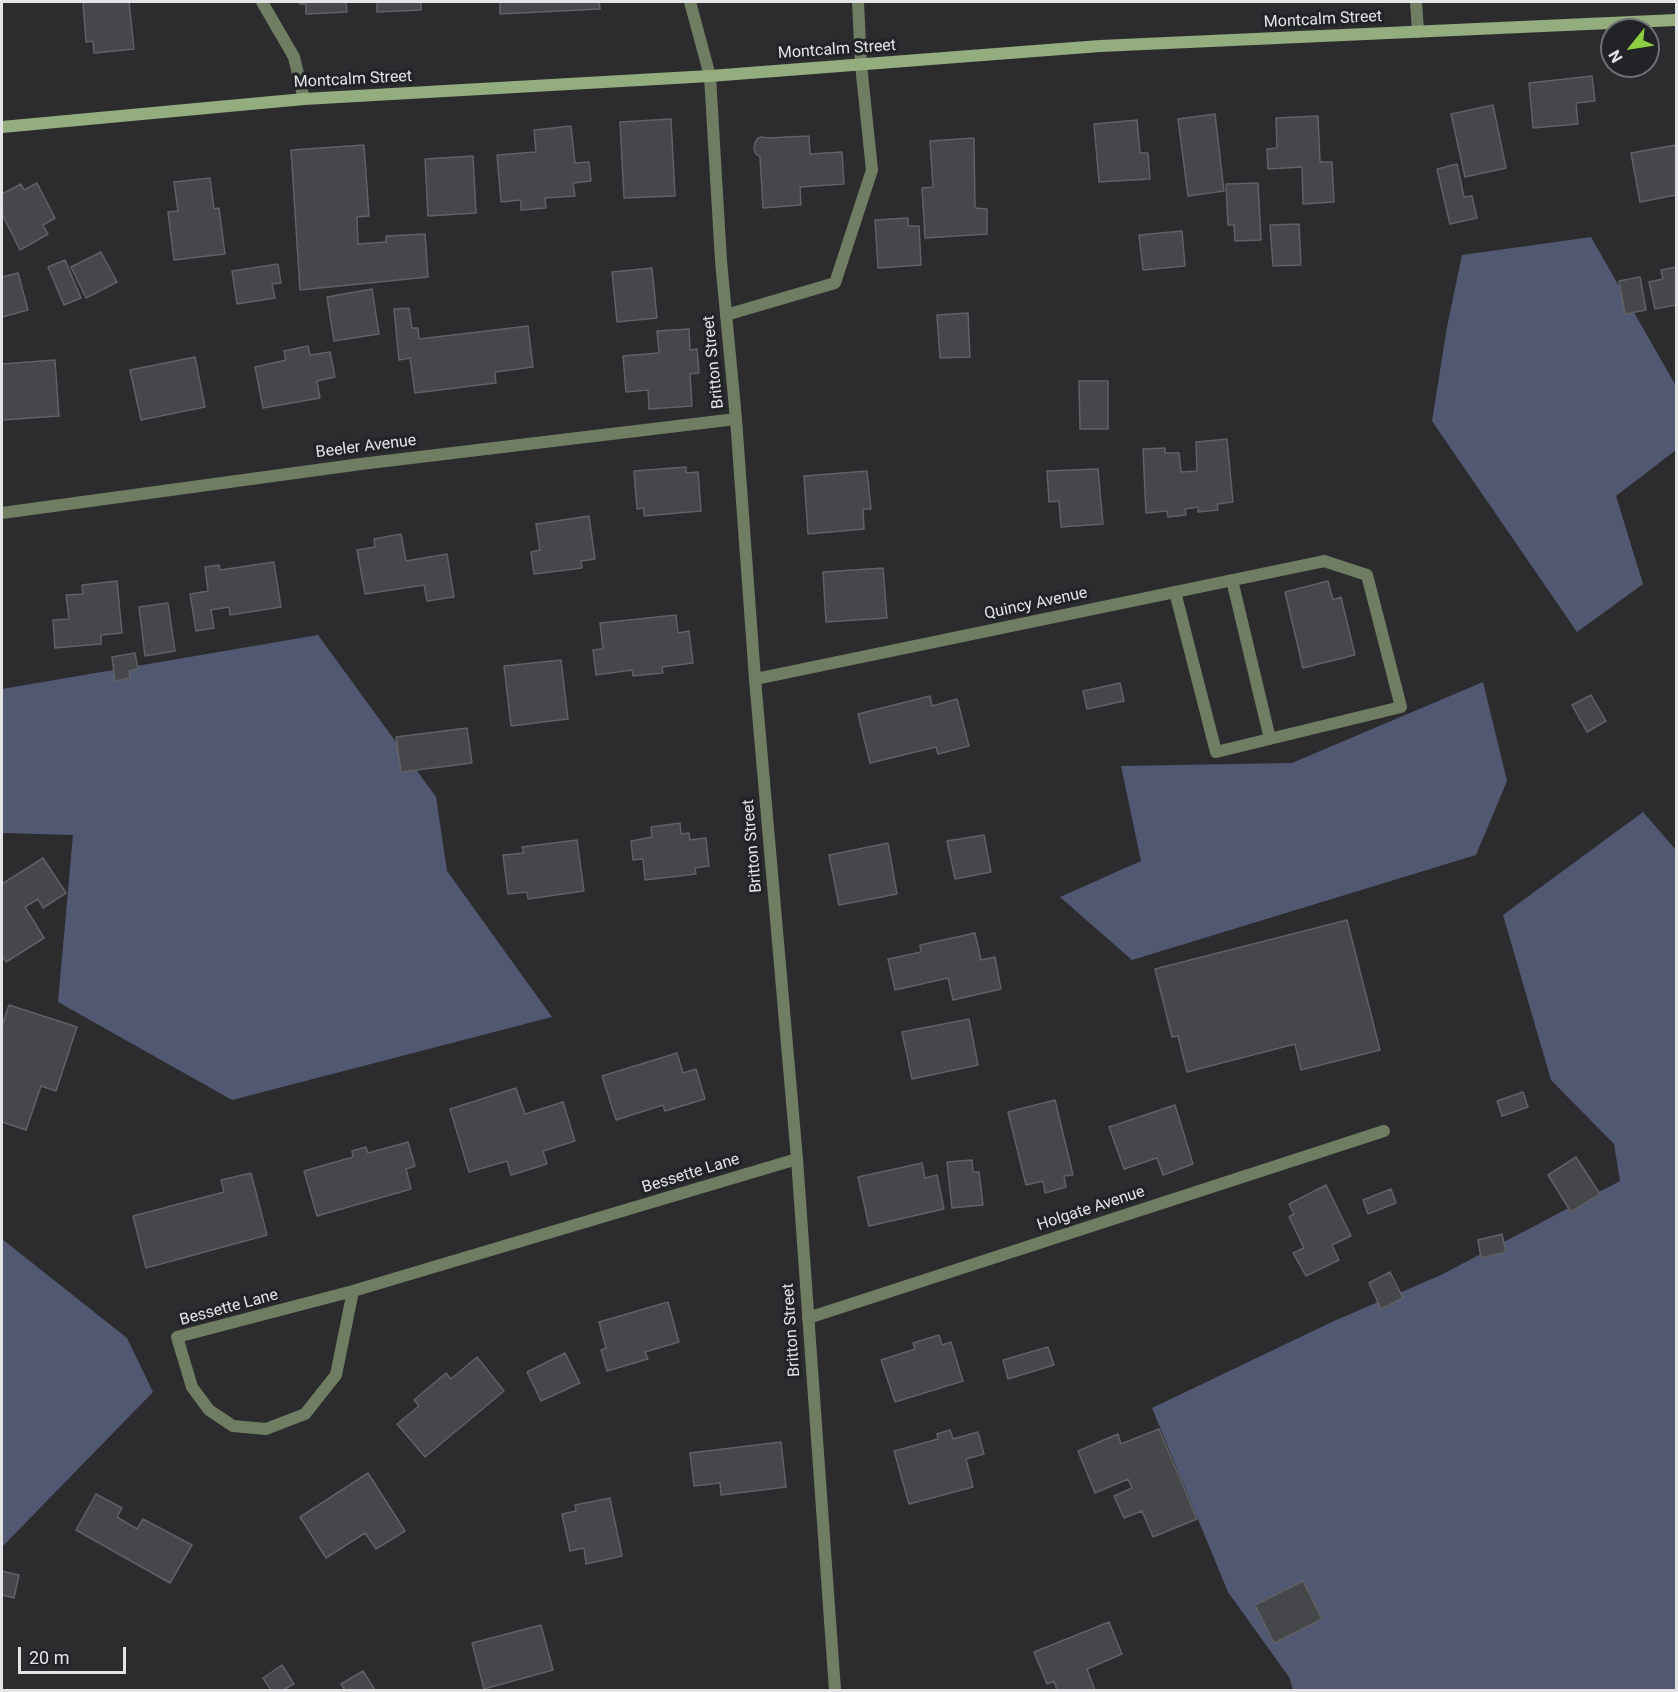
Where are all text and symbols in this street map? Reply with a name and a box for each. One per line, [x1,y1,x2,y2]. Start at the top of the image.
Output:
street label: Montcalm Street [1263,7,1383,33]
north arrow [1600,18,1660,78]
street label: Montcalm Street [777,36,897,64]
text: N [1605,47,1627,66]
street label: Montcalm Street [293,67,413,93]
street label: Britton Street [700,314,728,410]
street label: Beeler Avenue [315,431,417,463]
street label: Quincy Avenue [983,584,1089,624]
street label: Britton Street [739,798,767,894]
street label: Bessette Lane [640,1150,742,1198]
street label: Holgate Avenue [1035,1183,1147,1235]
street label: Britton Street [779,1283,805,1377]
street label: Bessette Lane [178,1286,280,1330]
scale bar [21,1635,129,1673]
text: 20 m [29,1647,69,1668]

